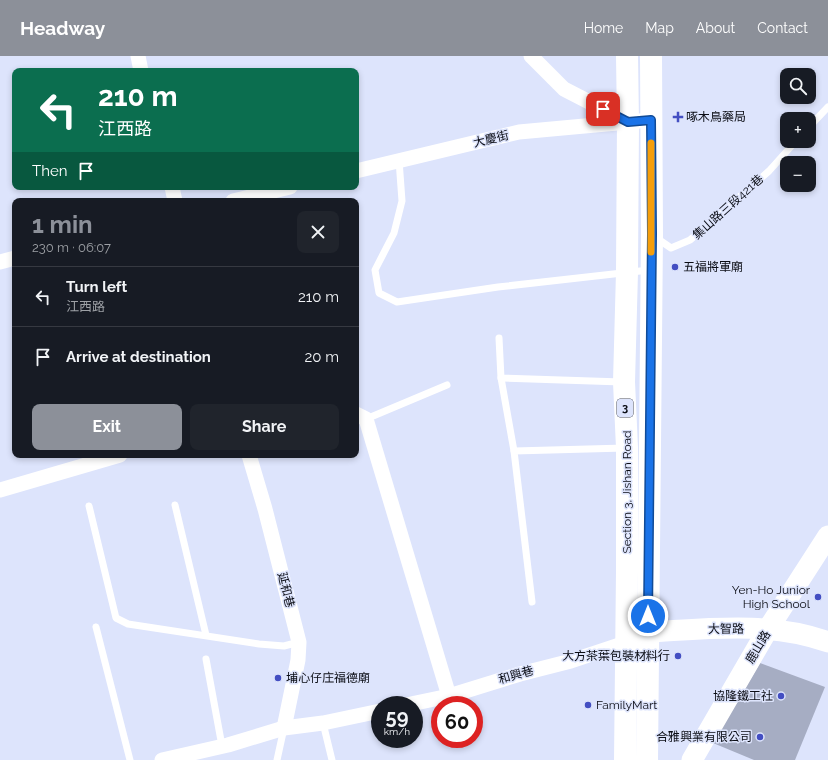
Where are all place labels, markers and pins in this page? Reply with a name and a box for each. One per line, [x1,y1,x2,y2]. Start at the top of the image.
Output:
pin [586,92,620,126]
place label: 啄木鳥藥局 [686,110,746,124]
marker: 啄木鳥藥局 [673,112,683,122]
place label: 五福將軍廟 [683,260,743,274]
marker: 五福將軍廟 [670,262,680,272]
place label: Yen-Ho Junior High School [732,583,811,611]
marker: Yen-Ho Junior High School [813,592,823,602]
place label: 大方茶葉包裝材料行 [562,649,670,663]
marker: 大方茶葉包裝材料行 [673,651,683,661]
place label: 埔心仔庄福德廟 [286,671,370,685]
marker: 埔心仔庄福德廟 [273,673,283,683]
place label: 協隆鐵工社 [713,689,773,703]
marker: 協隆鐵工社 [776,691,786,701]
place label: FamilyMart [596,698,657,712]
marker: FamilyMart [583,700,593,710]
place label: 合雅興業有限公司 [656,730,752,744]
marker: 合雅興業有限公司 [755,732,765,742]

